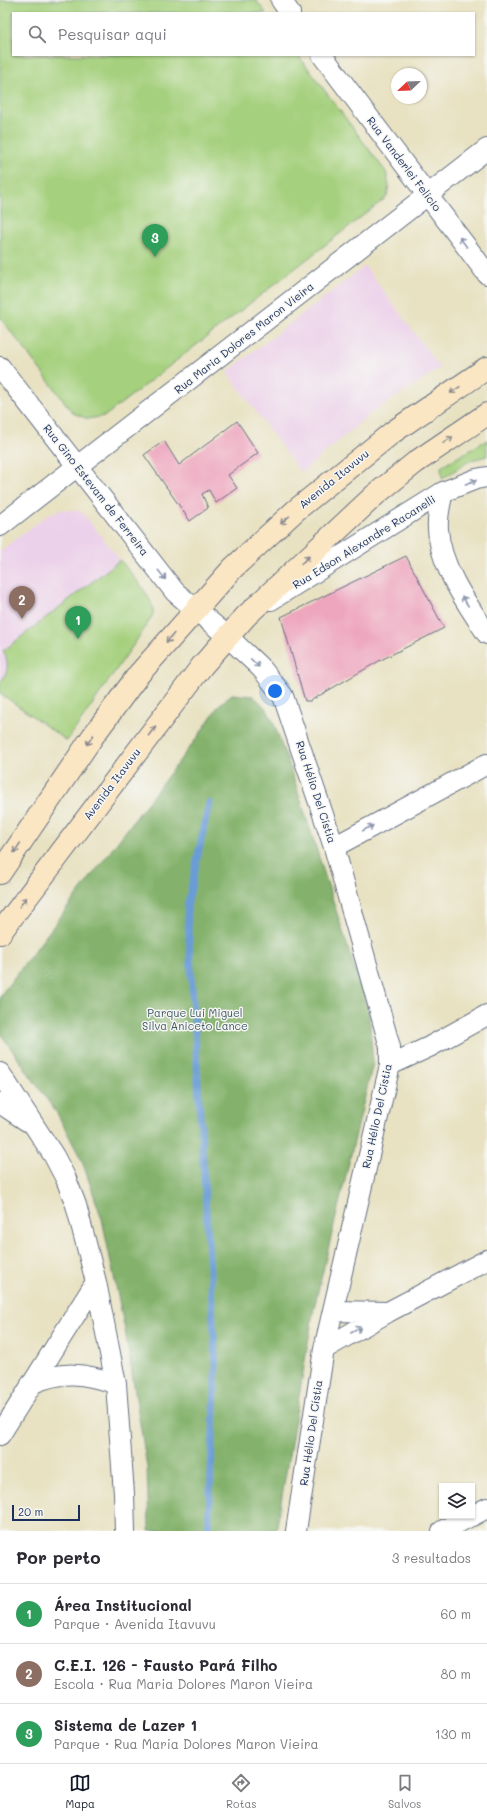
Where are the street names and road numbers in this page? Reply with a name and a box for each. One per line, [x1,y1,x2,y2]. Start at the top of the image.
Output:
street label: Rua Vanderlei Felicio [364,113,445,214]
street label: Rua Maria Dolores Maron Vieira [171,278,317,397]
street label: Rua Gino Estevam de Ferreira [40,421,153,559]
street label: Avenida Itavuvu [295,446,372,512]
street label: Rua Edson Alexandre Racanelli [289,491,438,592]
street label: Rua Hélio Del Cístia [293,739,340,845]
street label: Avenida Itavuvu [80,745,144,823]
street label: Rua Hélio Del Cístia [358,1062,395,1170]
street label: Rua Hélio Del Cístia [296,1379,325,1487]

